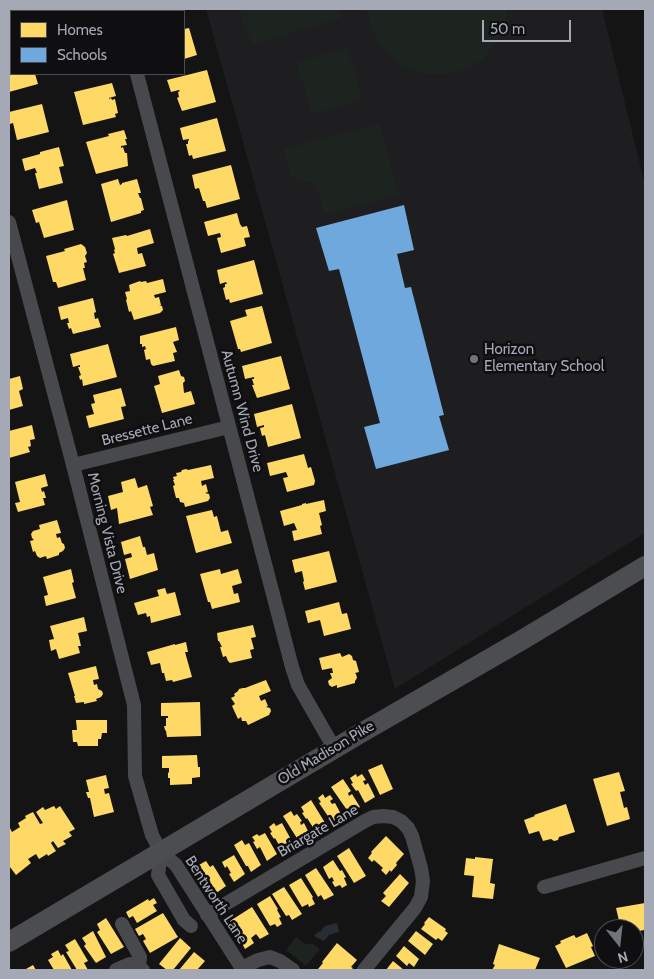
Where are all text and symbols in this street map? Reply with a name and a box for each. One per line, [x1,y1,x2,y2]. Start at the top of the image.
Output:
legend [10,10,185,75]
scale bar [484,10,573,42]
text: 50 m [490,20,525,38]
text: Homes [57,21,103,39]
text: Schools [57,46,107,64]
place label: Horizon Elementary School [484,341,604,376]
street label: Autumn Wind Drive [217,348,267,474]
marker: Horizon Elementary School [468,353,480,365]
street label: Bressette Lane [100,410,194,450]
street label: Morning Vista Drive [83,471,131,595]
street label: Old Madison Pike [274,717,378,789]
street label: Briargate Lane [275,801,361,861]
street label: Bentworth Lane [181,853,251,947]
north arrow [594,919,644,969]
text: N [616,947,630,967]

